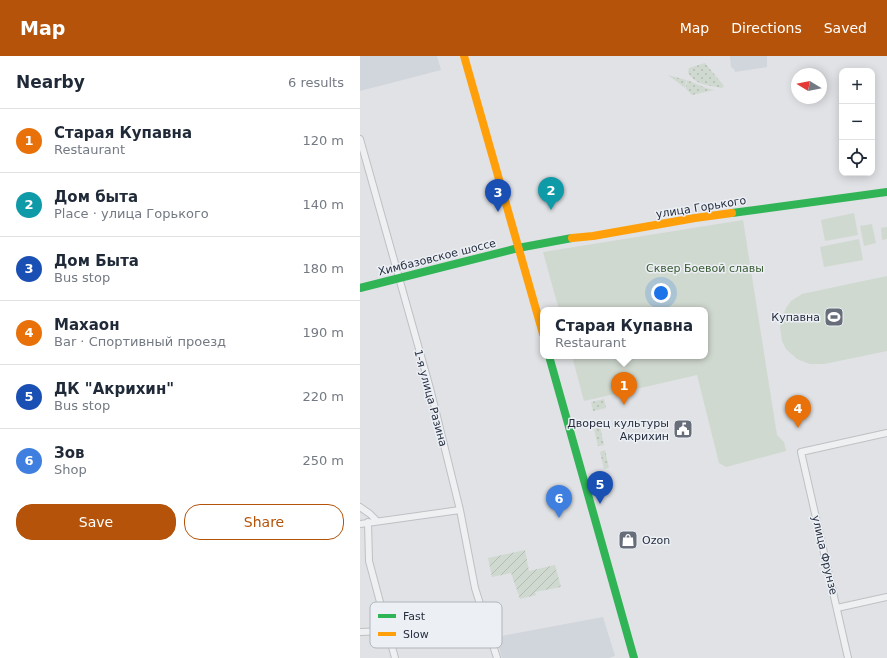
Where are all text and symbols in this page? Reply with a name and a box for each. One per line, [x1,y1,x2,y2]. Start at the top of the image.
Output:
text: Map [20,17,65,39]
text: Map [680,20,709,36]
text: Directions [731,20,802,36]
text: Saved [824,20,867,36]
north arrow [791,68,827,104]
map controls [839,68,875,176]
button: + [839,68,875,104]
text: Nearby [16,72,85,92]
text: 6 results [288,75,344,90]
button: − [839,104,875,140]
text: Старая Купавна [54,124,192,142]
text: 1 [24,133,34,148]
text: 120 m [302,133,344,148]
button: locate [839,140,875,176]
text: Restaurant [54,142,125,157]
pin: 2 [538,177,564,210]
pin: 3 [485,179,511,212]
text: Дом быта [54,188,138,206]
street label: улица Горького [655,194,747,221]
text: 2 [24,197,34,212]
text: 140 m [302,197,344,212]
text: Place · улица Горького [54,206,209,221]
street label: Химбазовское шоссе [377,236,498,278]
text: Дом Быта [54,252,139,270]
text: 3 [24,261,34,276]
text: 180 m [302,261,344,276]
park label: Сквер Боевой славы [646,262,764,275]
text: Bus stop [54,270,110,285]
your location [651,283,671,303]
sports icon: Купавна [823,306,845,328]
popup [540,307,708,359]
place label: Купавна [771,311,820,324]
text: Махаон [54,316,120,334]
text: Старая Купавна [555,317,693,335]
text: 4 [24,325,34,340]
text: 190 m [302,325,344,340]
text: Bar · Спортивный проезд [54,334,226,349]
text: Restaurant [555,335,626,350]
street label: 1-я улица Разина [411,348,450,448]
pin: 1 [611,372,637,405]
text: ДК "Акрихин" [54,380,174,398]
text: 5 [24,389,34,404]
text: 220 m [302,389,344,404]
pin: 4 [785,395,811,428]
text: Bus stop [54,398,110,413]
place label: Дворец культуры Акрихин [567,417,669,443]
public building icon: Дворец культуры Акрихин [672,418,694,440]
text: Зов [54,444,84,462]
text: 6 [24,453,34,468]
text: 250 m [302,453,344,468]
text: Shop [54,462,87,477]
pin: 5 [587,471,613,504]
pin: 6 [546,485,572,518]
button: Save [16,504,176,540]
button: Share [184,504,344,540]
street label: улица Фрунзе [809,514,840,596]
shop icon: Ozon [617,529,639,551]
place label: Ozon [642,534,670,547]
legend [370,602,502,648]
text: Fast [403,610,426,623]
text: Slow [403,628,429,641]

